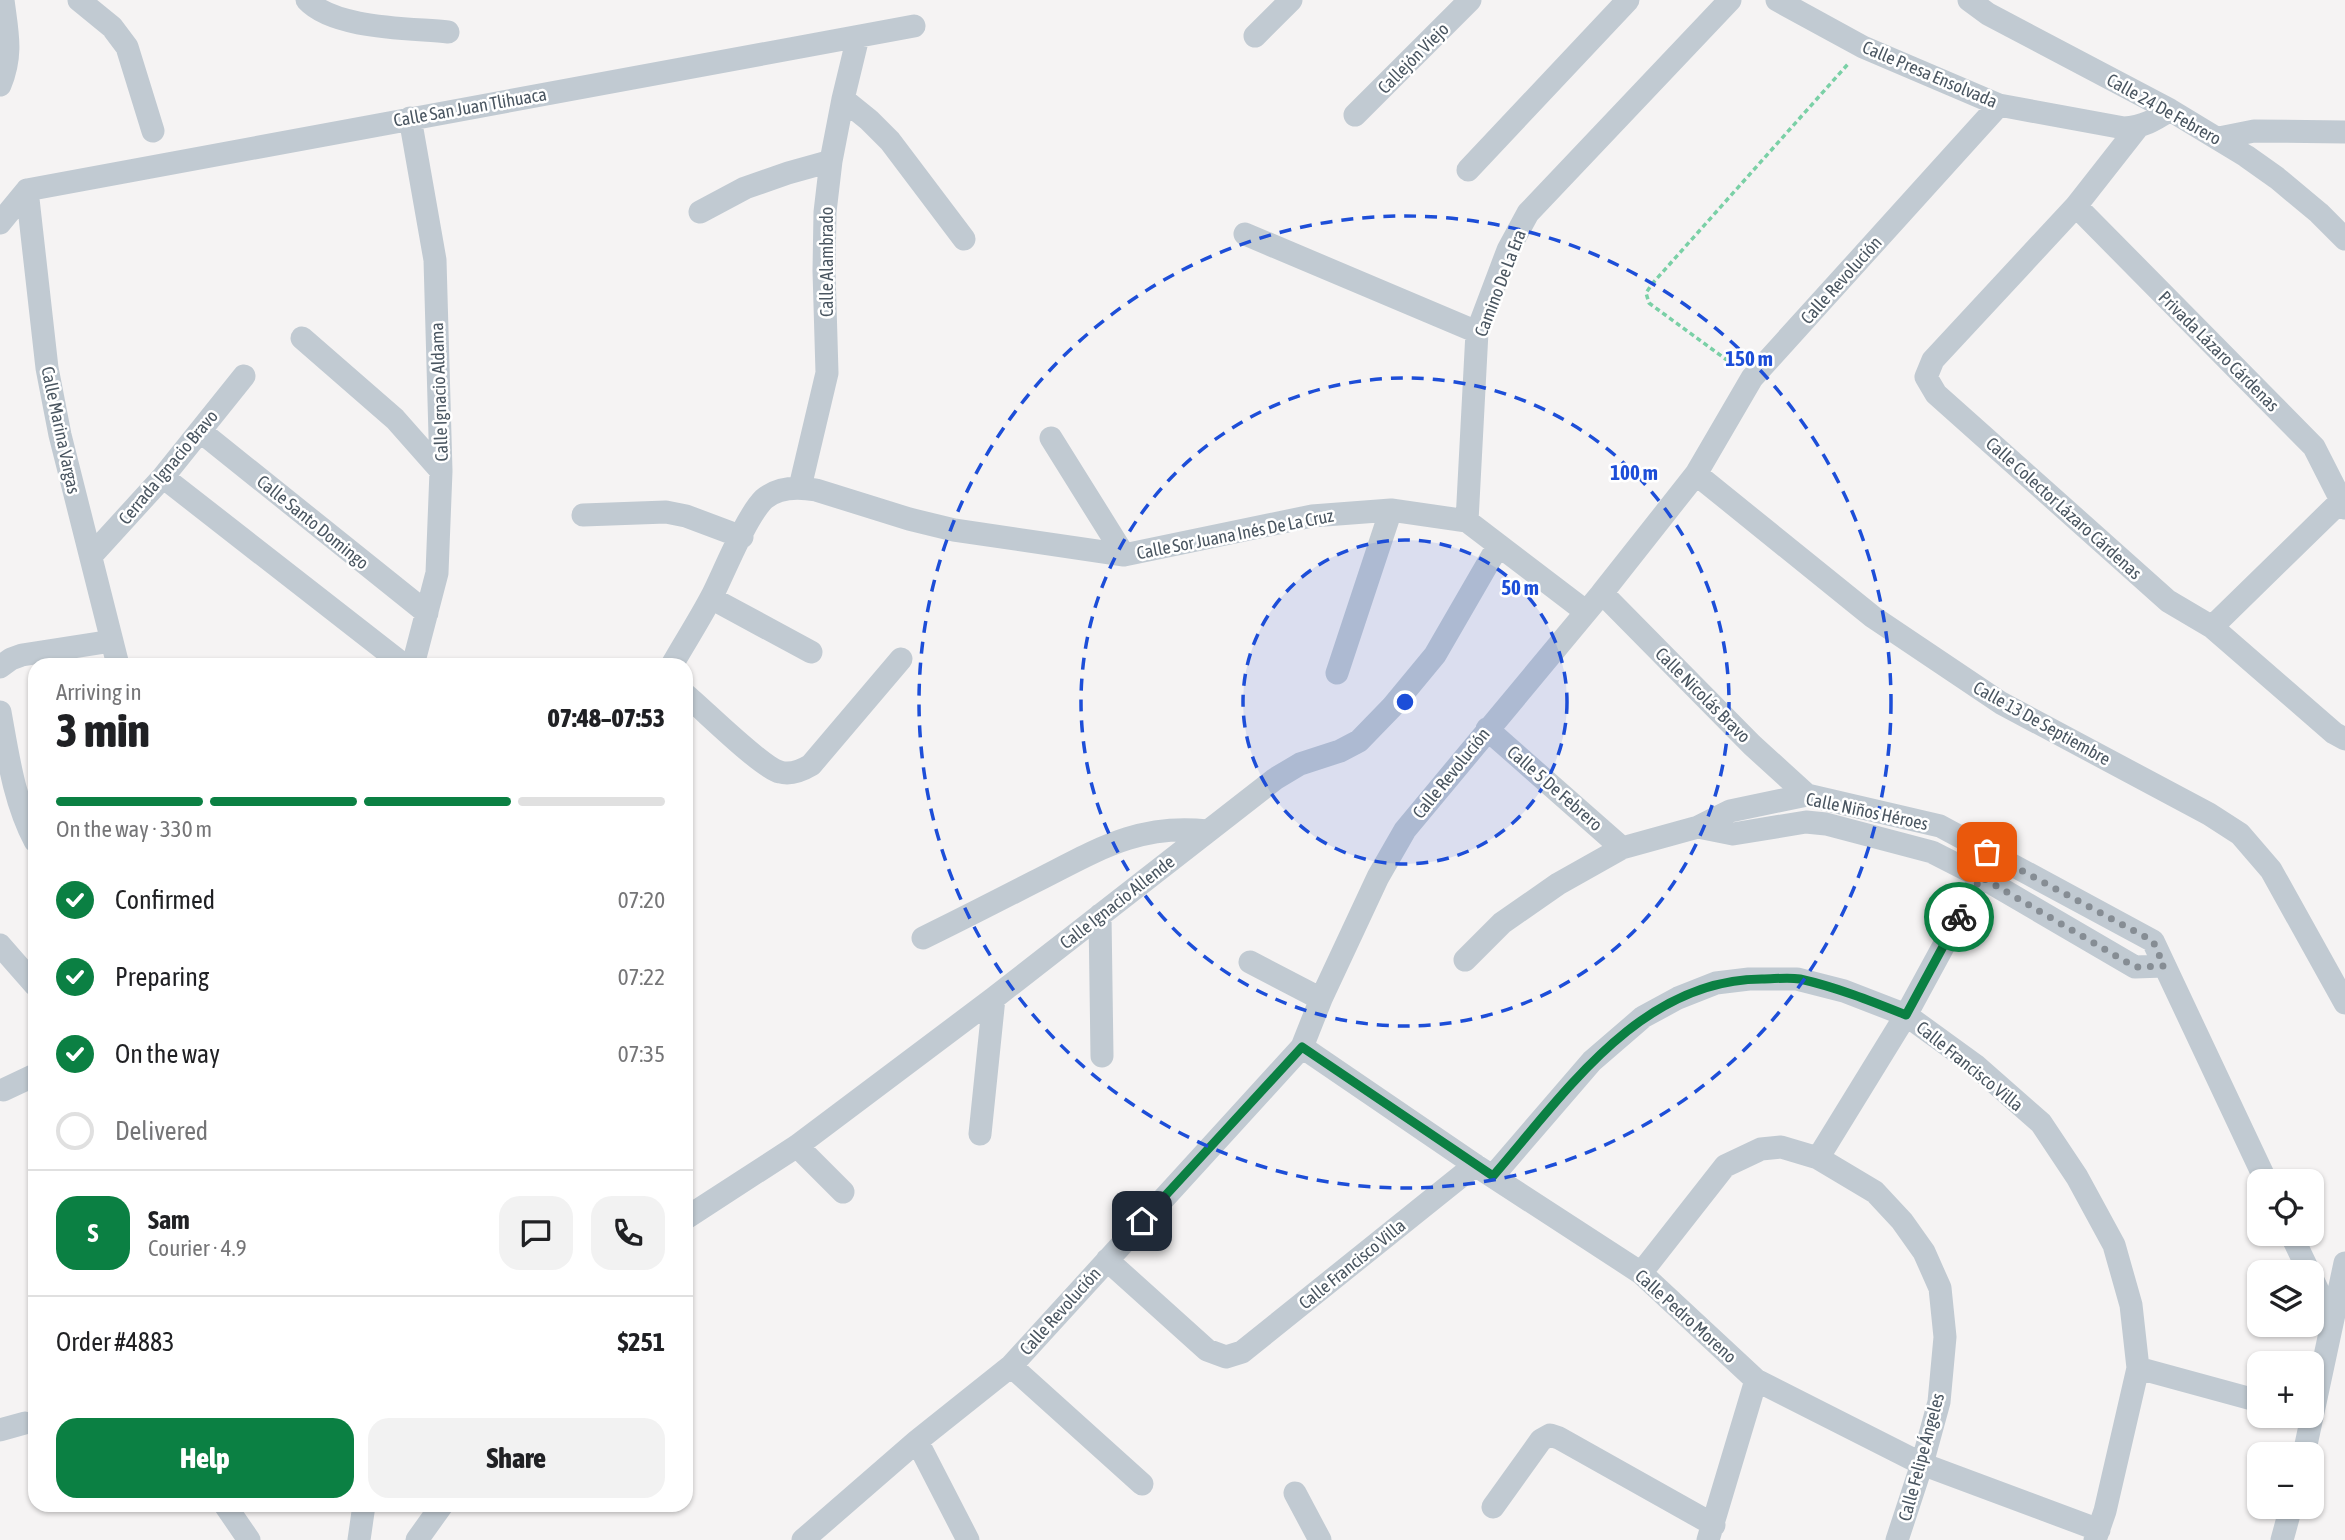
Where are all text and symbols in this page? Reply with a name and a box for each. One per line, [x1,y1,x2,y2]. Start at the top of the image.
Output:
street label: Callejón Viejo [1373,18,1453,98]
street label: Calle Presa Ensolvada [1859,36,2001,112]
street label: Calle 24 De Febrero [2103,69,2225,149]
street label: Calle San Juan Tlihuaca [392,83,548,131]
street label: Calle Alambrado [816,207,837,317]
street label: Camino De La Era [1470,227,1530,339]
street label: Calle Revolución [1796,232,1886,328]
street label: Privada Lázaro Cárdenas [2154,286,2284,416]
street label: Calle Ignacio Aldama [426,322,452,462]
text: 150 m [1725,346,1773,370]
street label: Calle Marina Vargas [37,365,85,495]
street label: Cerrada Ignacio Bravo [114,405,222,529]
street label: Calle Colector Lázaro Cárdenas [1982,433,2146,583]
text: 100 m [1610,460,1658,484]
street label: Calle Santo Domingo [253,471,373,573]
street label: Calle Sor Juana Inés De La Cruz [1135,505,1336,563]
text: 50 m [1501,575,1539,599]
street label: Calle Nicolás Bravo [1651,643,1755,747]
street label: Calle 13 De Septiembre [1970,677,2114,769]
text: Arriving in [56,679,142,705]
centre of rings [1393,690,1417,714]
text: 07:48–07:53 [548,703,665,733]
text: 3 min [56,704,150,757]
street label: Calle Revolución [1408,723,1494,823]
street label: Calle 5 De Febrero [1503,741,1607,835]
street label: Calle Niños Héroes [1804,788,1930,834]
text: On the way · 330 m [56,816,212,842]
pin [1957,822,2017,882]
icon: bag [1968,833,2006,871]
street label: Calle Ignacio Allende [1056,851,1178,953]
icon: check [56,881,94,919]
courier [1924,882,1994,952]
text: Confirmed [115,885,215,915]
text: 07:20 [618,887,665,913]
icon: bike [1940,898,1978,936]
icon: check [56,958,94,996]
text: Preparing [115,962,209,992]
text: 07:22 [618,964,665,990]
street label: Calle Francisco Villa [1912,1017,2028,1115]
icon: check [56,1035,94,1073]
text: On the way [115,1039,220,1069]
text: 07:35 [618,1041,665,1067]
text: Delivered [115,1116,208,1146]
map controls [2247,1169,2324,1519]
button: locate [2247,1169,2324,1246]
pin [1112,1191,1172,1251]
button: chat [499,1196,573,1270]
button: phone [591,1196,665,1270]
icon: home [1123,1202,1161,1240]
text: Sam [148,1205,190,1235]
street label: Calle Francisco Villa [1294,1215,1410,1313]
text: S [88,1218,98,1248]
text: Courier · 4.9 [148,1235,247,1261]
button: layers [2247,1260,2324,1337]
street label: Calle Revolución [1015,1263,1105,1359]
street label: Calle Pedro Moreno [1631,1265,1741,1367]
text: Order #4883 [56,1327,175,1357]
text: $251 [617,1327,665,1357]
button: + [2247,1351,2324,1428]
street label: Calle Felipe Ángeles [1894,1391,1948,1523]
button: Help [56,1418,354,1498]
button: Share [368,1418,665,1498]
button: − [2247,1442,2324,1519]

